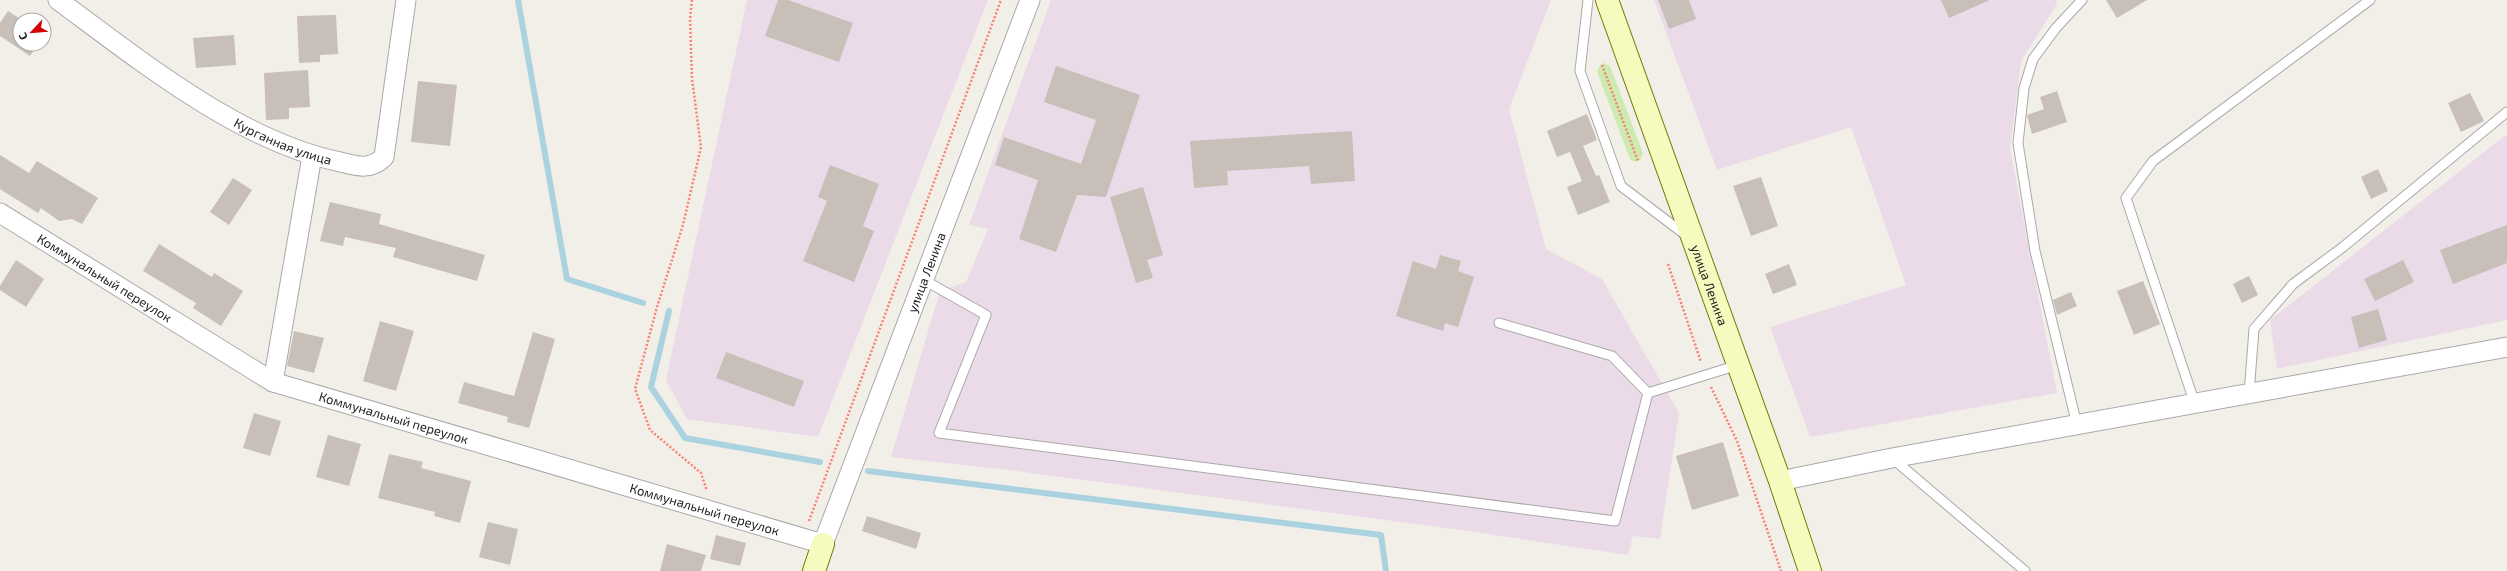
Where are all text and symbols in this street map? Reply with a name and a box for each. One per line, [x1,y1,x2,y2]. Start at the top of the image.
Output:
north arrow [12,12,52,52]
text: С [15,30,30,42]
street label: Курганная улица [231,114,333,168]
street label: Коммунальный переулок [34,230,175,325]
street label: улица Ленина [904,230,949,315]
street label: улица Ленина [1688,243,1731,328]
street label: Коммунальный переулок [317,388,470,447]
street label: Коммунальный переулок [628,480,781,539]

